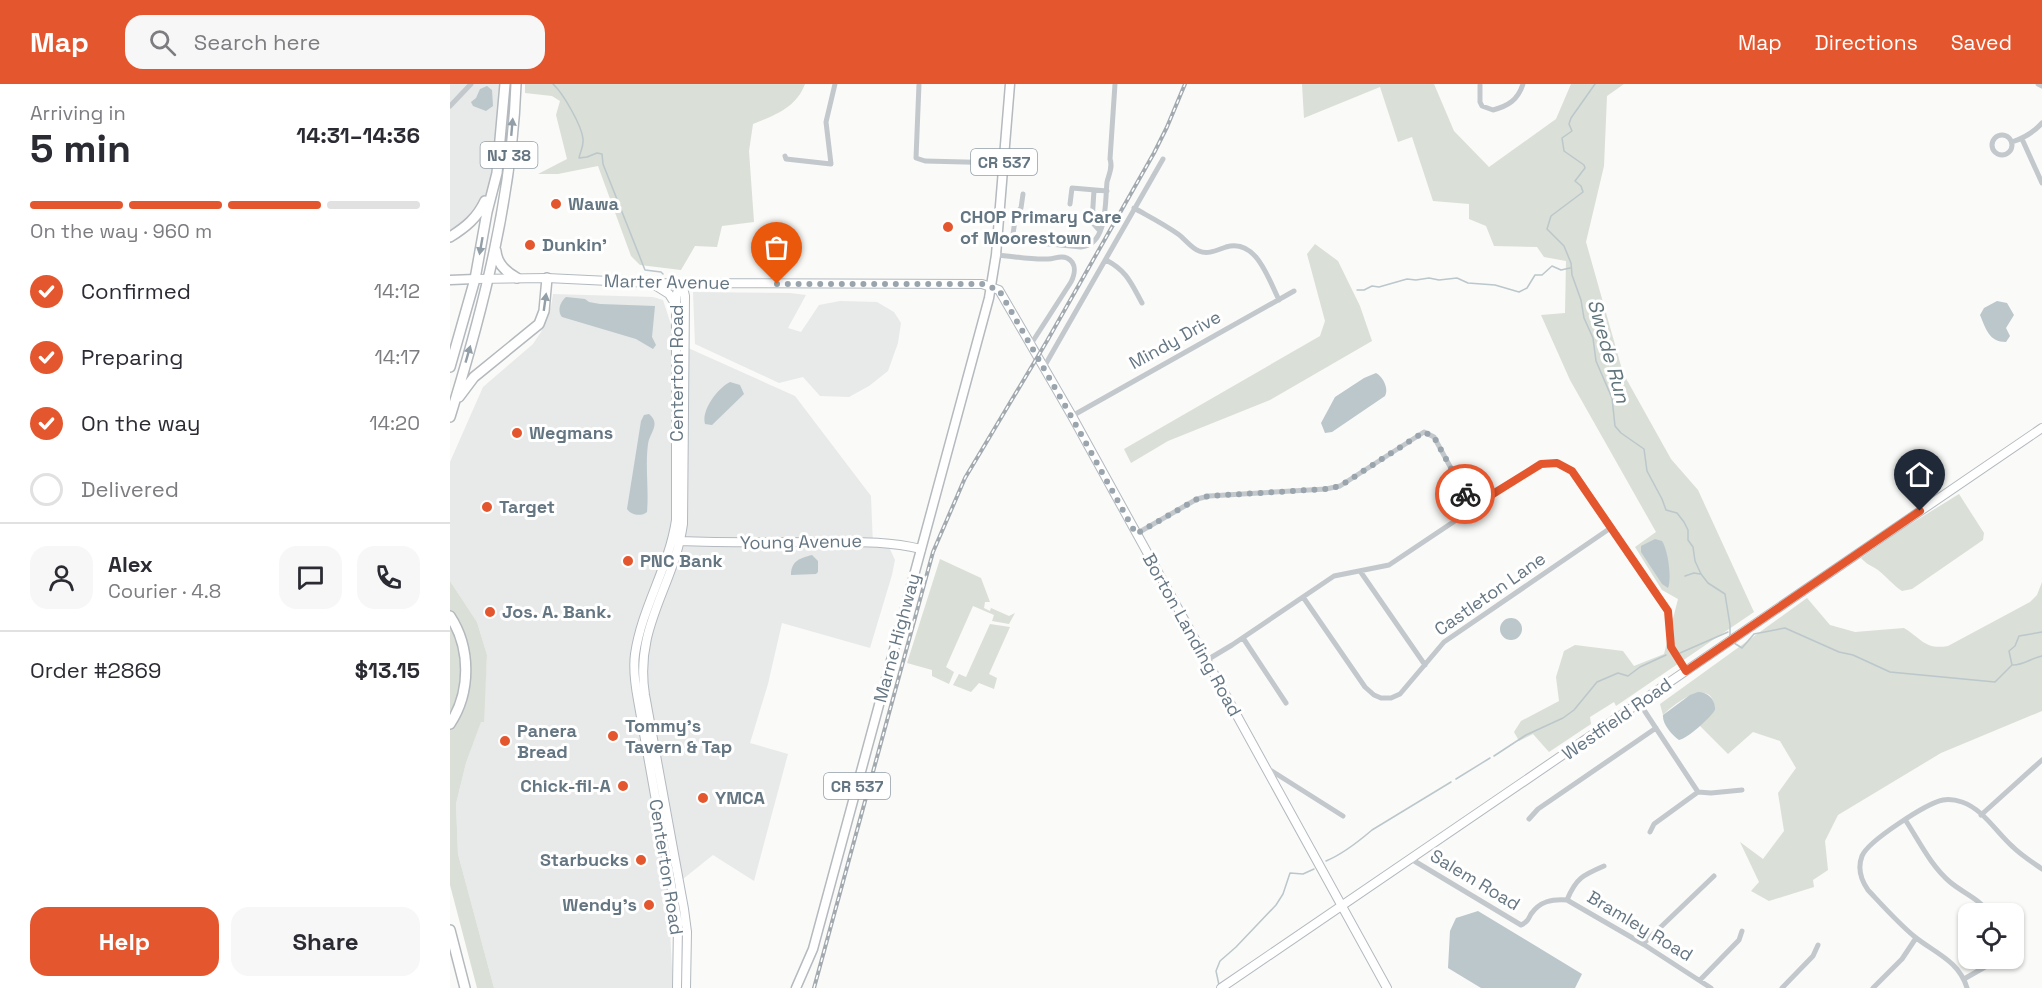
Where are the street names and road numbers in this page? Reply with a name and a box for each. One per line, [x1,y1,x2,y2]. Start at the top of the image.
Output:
road number: NJ 38 [481,142,538,168]
road number: CR 537 [971,149,1037,175]
street label: Marter Avenue [604,269,730,294]
street label: Centerton Road [665,304,688,442]
street label: Mindy Drive [1125,305,1225,374]
street label: Young Avenue [740,529,862,554]
street label: Castleton Lane [1430,547,1550,640]
street label: Borton Landing Road [1138,549,1247,720]
street label: Marne Highway [868,571,925,705]
street label: Westfield Road [1557,672,1676,765]
road number: CR 537 [824,773,890,799]
street label: Centerton Road [644,797,689,937]
street label: Salem Road [1426,844,1524,915]
street label: Bramley Road [1583,885,1697,966]

